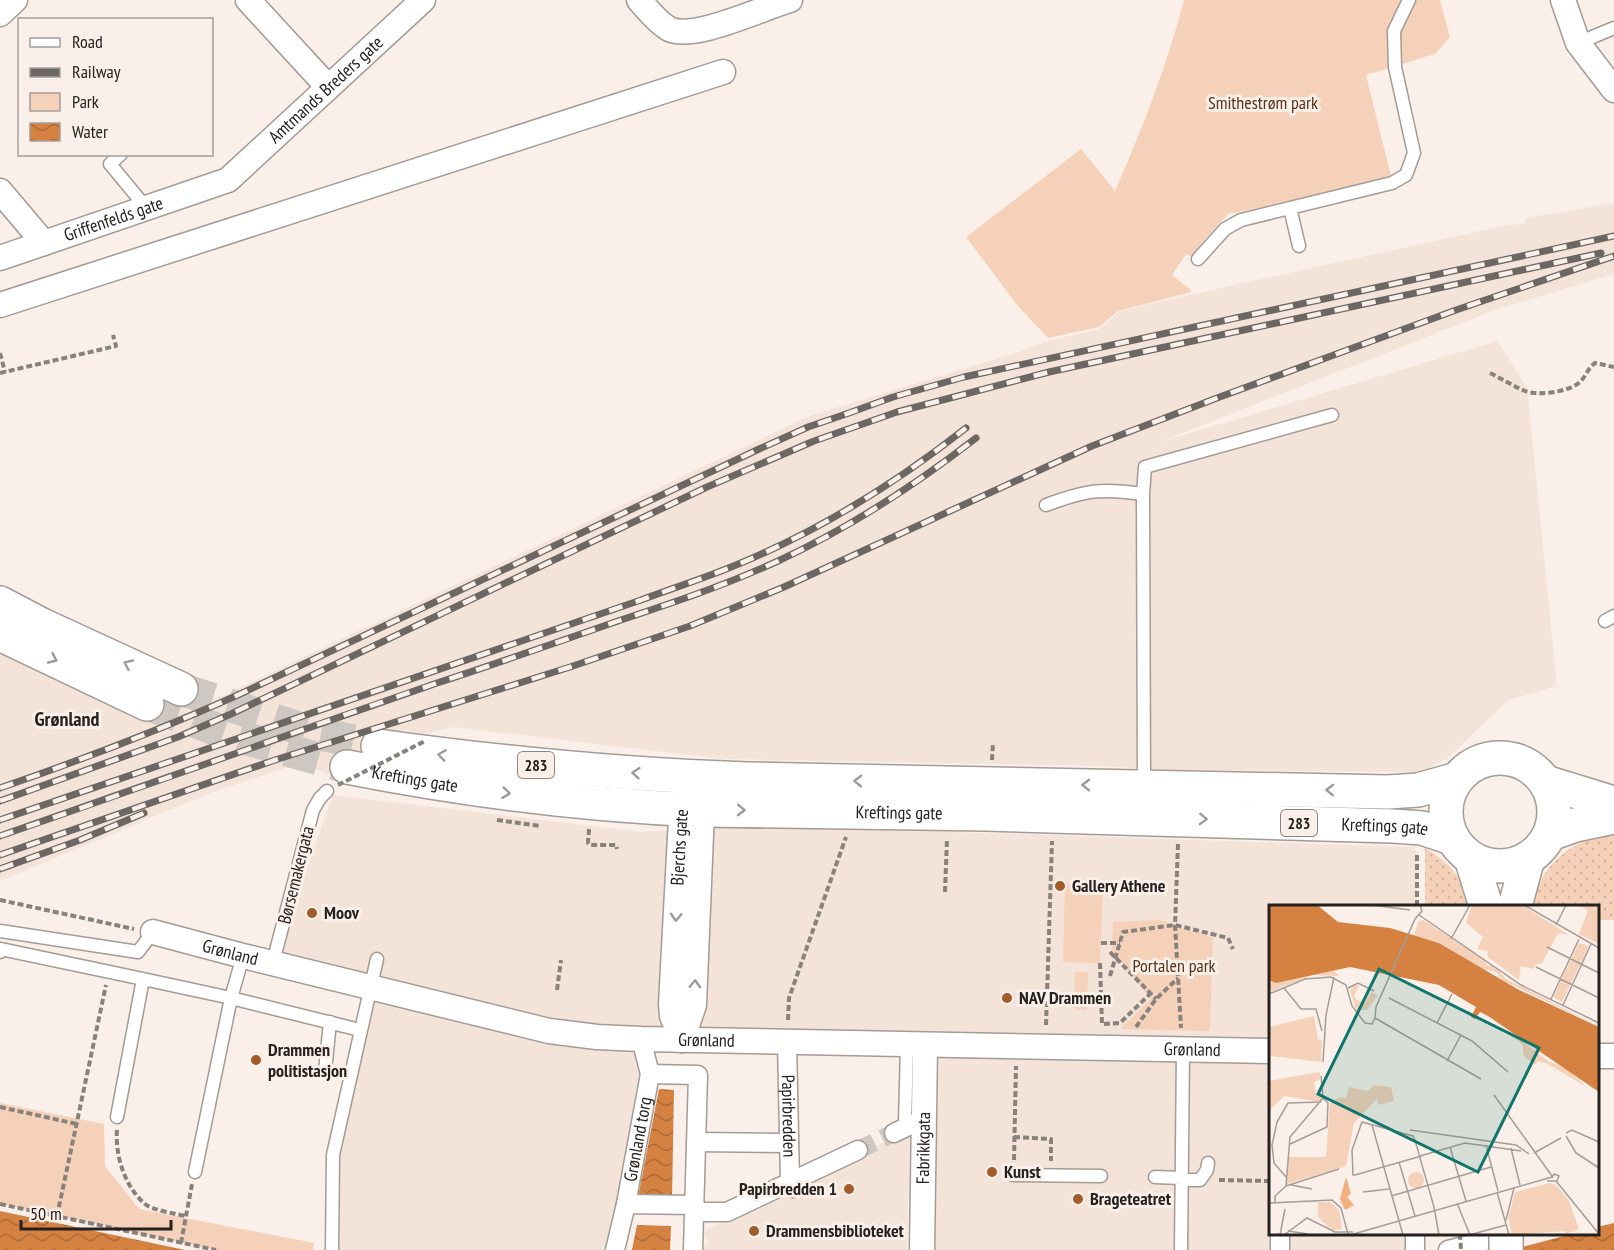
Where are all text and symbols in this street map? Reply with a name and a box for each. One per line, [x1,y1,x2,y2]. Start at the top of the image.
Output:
legend [18,18,213,156]
text: Road [72,30,103,53]
street label: Amtmands Breders gate [263,31,388,148]
text: Railway [72,60,121,83]
text: Park [72,90,99,113]
park label: Smithestrøm park [1208,91,1318,114]
text: Water [72,120,108,143]
street label: Griffenfelds gate [61,191,166,246]
one-way arrow [46,652,57,664]
one-way arrow [123,660,134,672]
district label: Grønland [35,706,100,732]
one-way arrow [437,749,447,761]
road number: 283 [518,752,554,778]
street label: Kreftings gate [370,760,460,797]
one-way arrow [632,767,641,780]
one-way arrow [853,775,862,787]
one-way arrow [1081,779,1090,791]
one-way arrow [1325,784,1334,797]
one-way arrow [502,786,511,799]
street label: Kreftings gate [855,800,943,824]
one-way arrow [736,804,745,817]
street label: Bjerchs gate [665,808,693,886]
road number: 283 [1281,810,1317,836]
street label: Kreftings gate [1341,812,1432,840]
one-way arrow [1198,813,1207,826]
street label: Børsemakergata [272,824,319,926]
place label: Gallery Athene [1072,874,1166,897]
marker: Gallery Athene [1053,879,1067,893]
place label: Moov [324,901,360,924]
inset map [1269,905,1599,1235]
marker: Moov [305,906,319,920]
one-way arrow [669,913,682,922]
street label: Grønland [200,934,261,970]
park label: Portalen park [1132,954,1216,977]
one-way arrow [688,979,701,988]
place label: NAV Drammen [1019,986,1111,1009]
marker: NAV Drammen [1000,991,1014,1005]
street label: Grønland [678,1028,735,1052]
street label: Grønland [1164,1037,1221,1061]
place label: Drammen politistasjon [268,1038,347,1082]
marker: Drammen politistasjon [249,1053,263,1067]
street label: Papirbredden [777,1074,801,1158]
street label: Grønland torg [618,1095,657,1183]
street label: Fabrikkgata [911,1112,935,1184]
place label: Kunst [1004,1160,1041,1183]
marker: Kunst [985,1165,999,1179]
place label: Papirbredden 1 [739,1177,837,1200]
marker: Papirbredden 1 [842,1182,856,1196]
place label: Brageteatret [1090,1187,1172,1210]
marker: Brageteatret [1071,1192,1085,1206]
scale bar [21,1193,171,1231]
text: 50 m [30,1202,62,1225]
place label: Drammensbiblioteket [766,1219,905,1242]
marker: Drammensbiblioteket [747,1224,761,1238]

